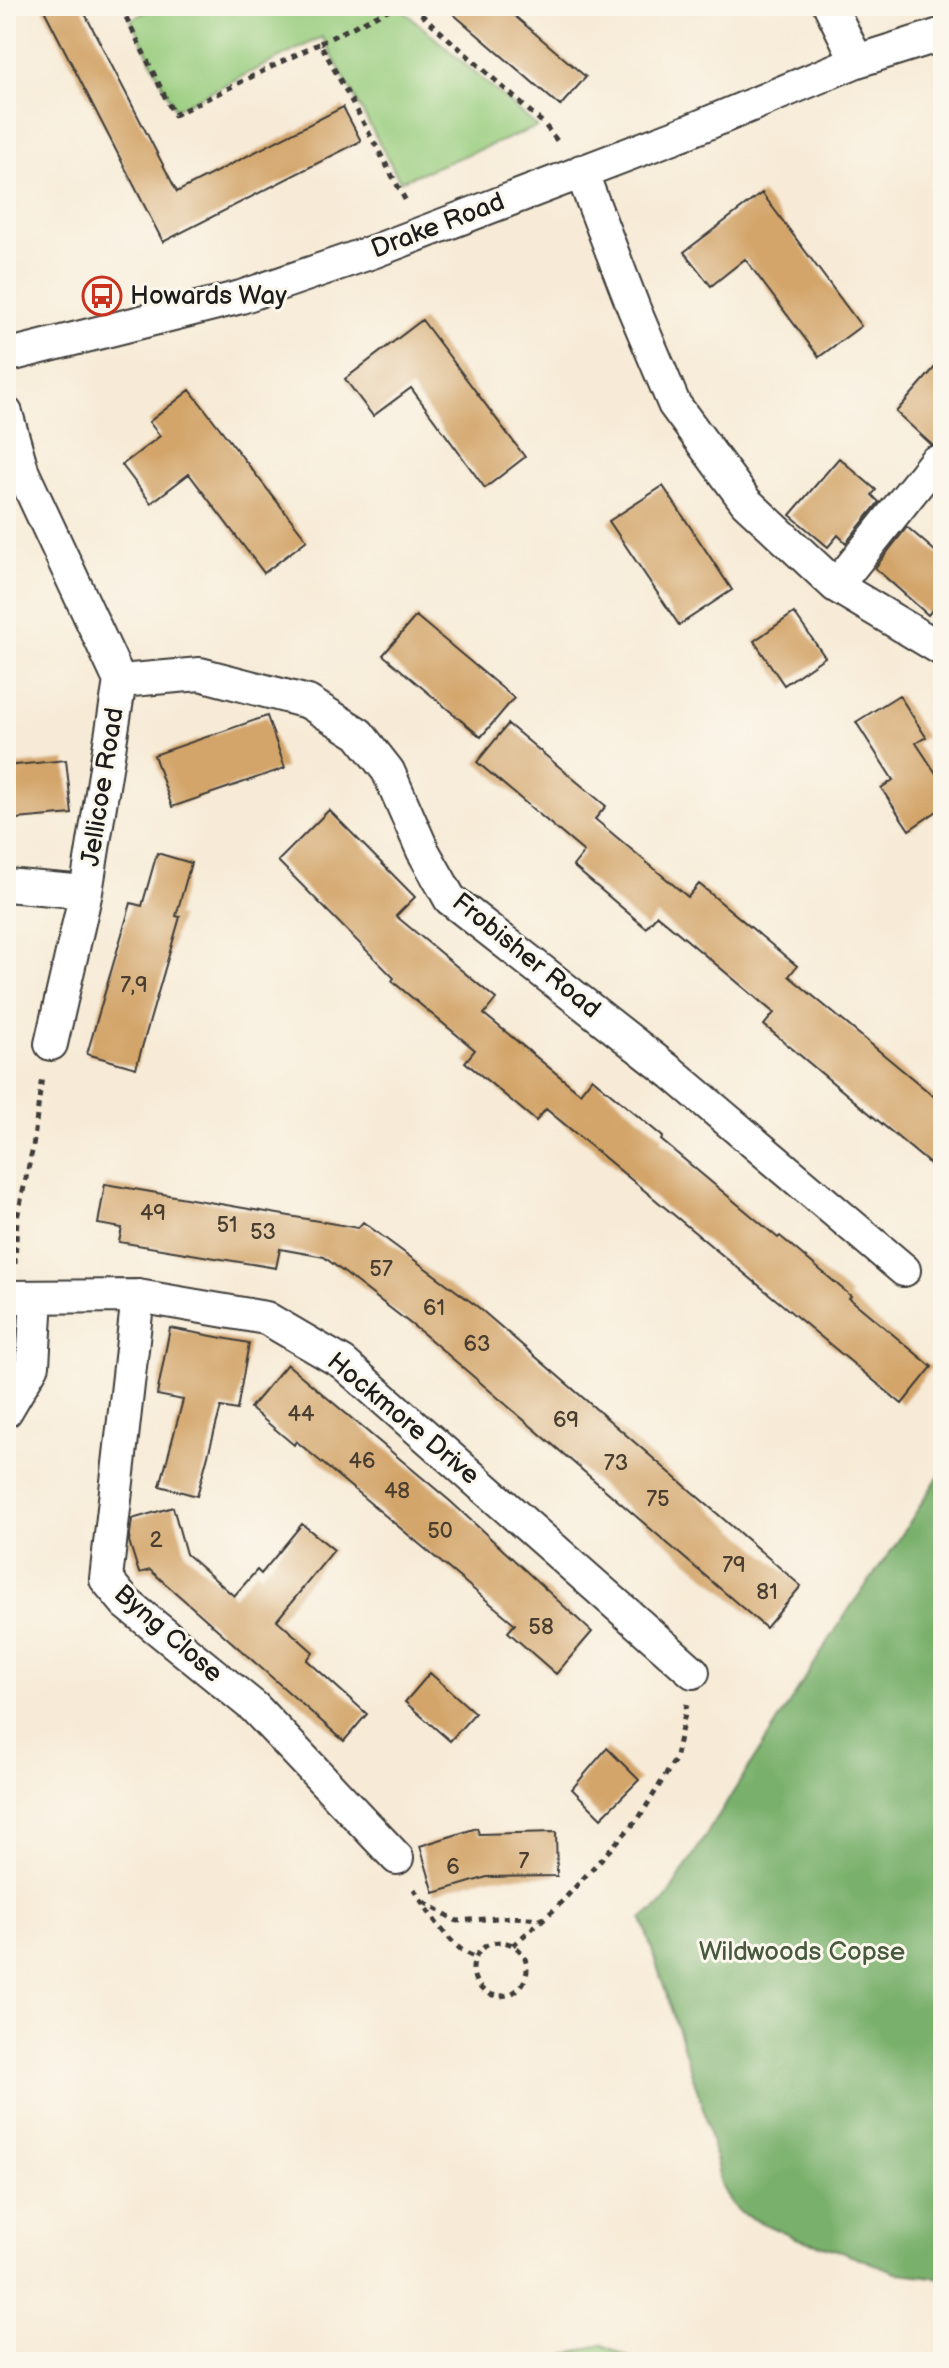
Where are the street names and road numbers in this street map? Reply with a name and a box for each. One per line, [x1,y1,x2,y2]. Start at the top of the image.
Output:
street label: Drake Road [367,186,509,266]
street label: Jellicoe Road [75,706,131,868]
street label: Frobisher Road [446,887,606,1025]
street label: Hockmore Drive [321,1346,485,1492]
street label: Byng Close [107,1579,229,1689]

